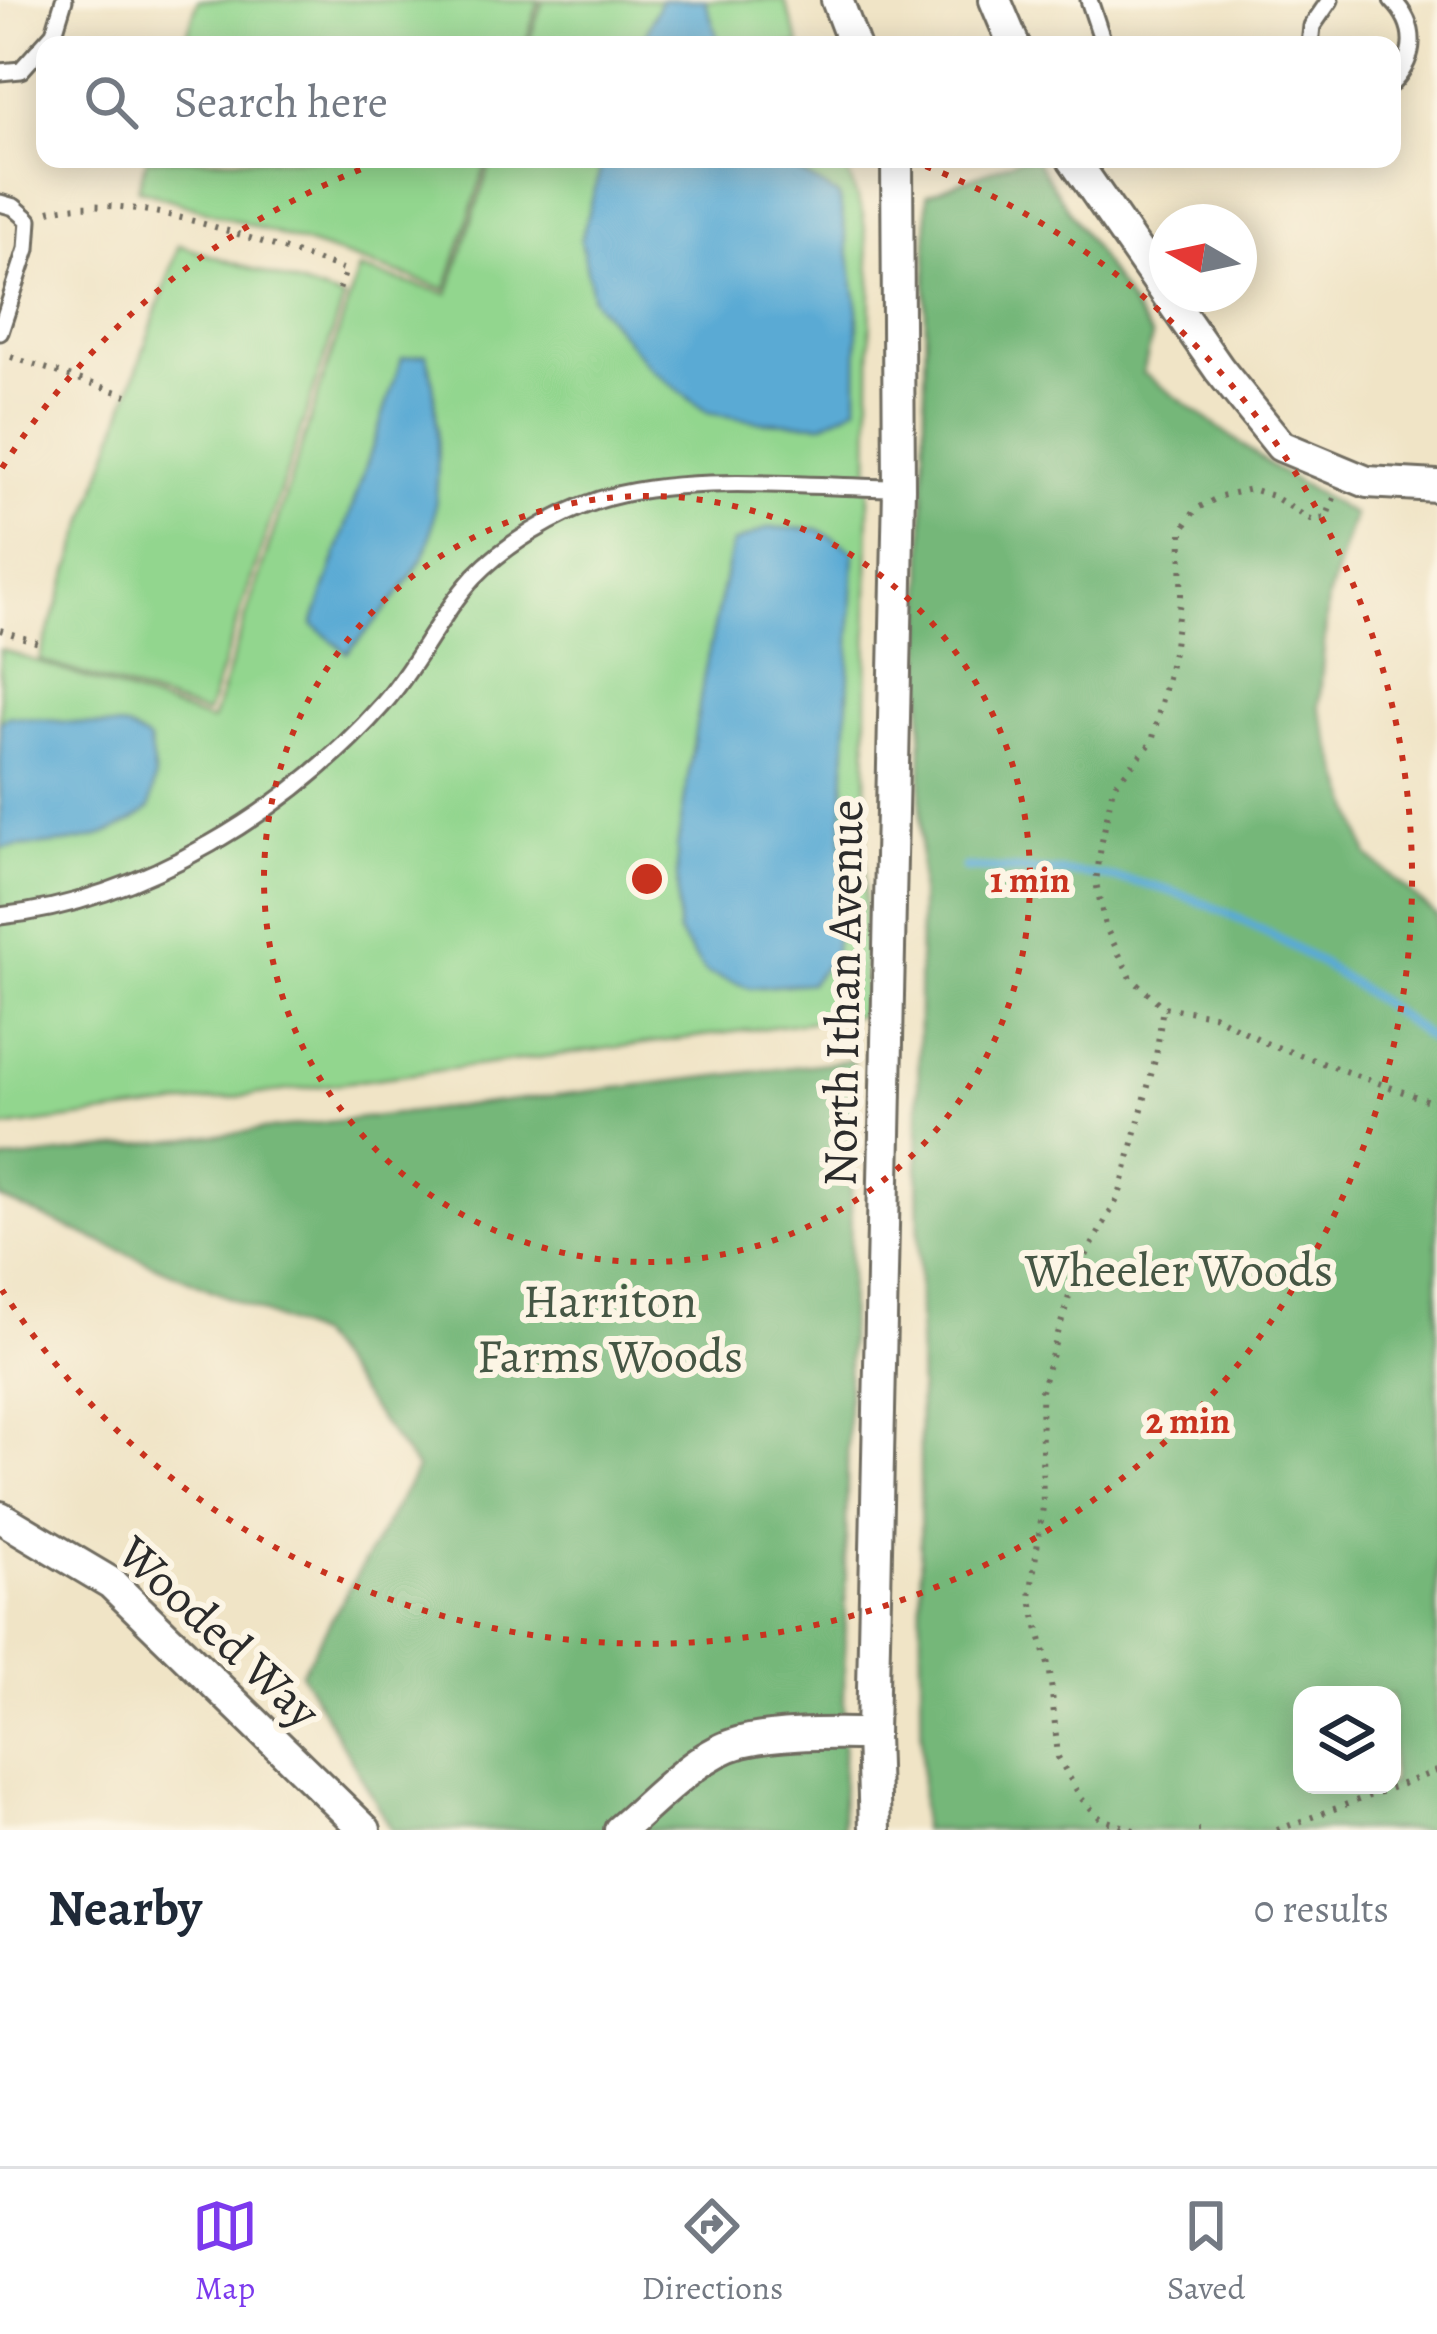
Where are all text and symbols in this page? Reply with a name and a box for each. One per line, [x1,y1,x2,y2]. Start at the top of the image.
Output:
search box [36,36,1401,168]
icon: search [78,69,144,135]
text: Search here [174,71,388,133]
north arrow [1149,204,1257,312]
street label: North Ithan Avenue [807,799,879,1187]
text: 1 min [990,855,1070,904]
centre of rings [626,858,668,900]
park label: Wheeler Woods [1024,1237,1333,1303]
park label: Harriton Farms Woods [477,1268,743,1389]
text: 2 min [1146,1396,1230,1445]
street label: Wooded Way [102,1520,335,1744]
map controls [1293,1686,1401,1794]
button: layers [1293,1686,1401,1794]
text: Nearby [48,1873,202,1943]
text: 0 results [1254,1882,1389,1935]
tab: Map [192,2193,258,2310]
tab: Directions [642,2193,783,2310]
tab: Saved [1167,2193,1245,2310]

